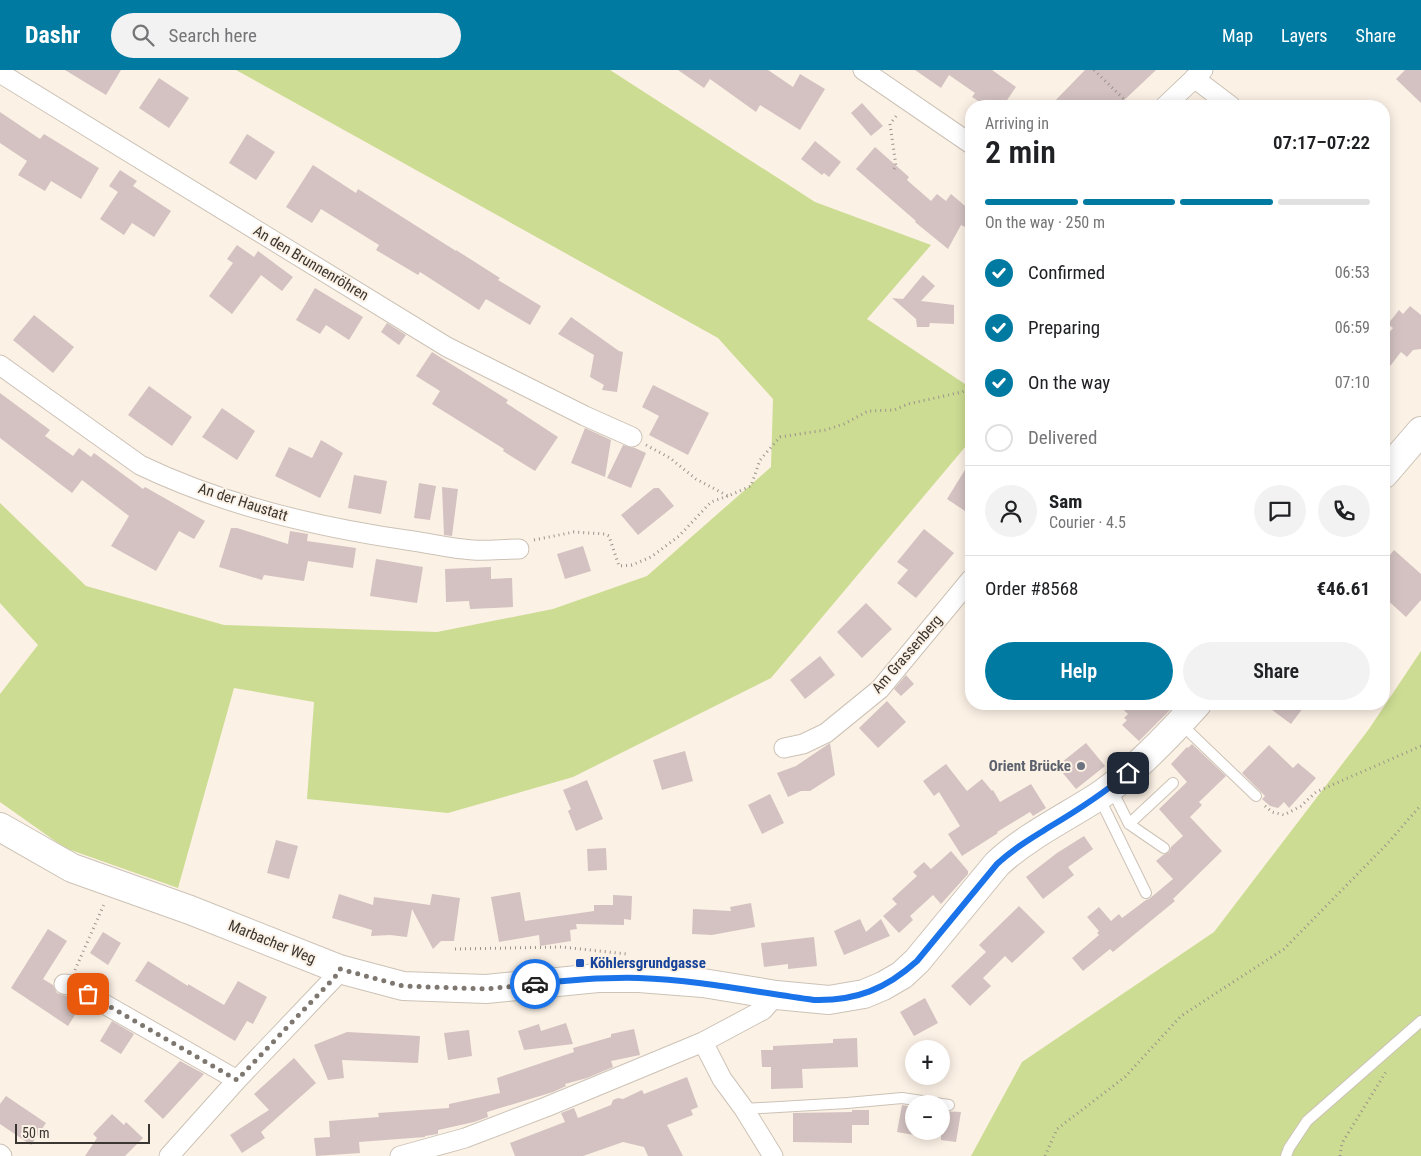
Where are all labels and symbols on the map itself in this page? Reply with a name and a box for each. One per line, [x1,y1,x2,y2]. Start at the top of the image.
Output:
street label: An den Brunnenröhren [250,221,372,305]
street label: An der Haustatt [196,479,290,525]
street label: Am Grassenberg [868,611,946,697]
pin [1107,752,1149,794]
place label: Orient Brücke [989,757,1071,775]
marker: Orient Brücke [1075,760,1087,772]
street label: Marbacher Weg [226,916,318,968]
place label: Köhlersgrundgasse [590,954,706,972]
marker: Köhlersgrundgasse [574,957,586,969]
courier [510,959,560,1009]
pin [67,973,109,1015]
scale bar [15,1121,150,1144]

